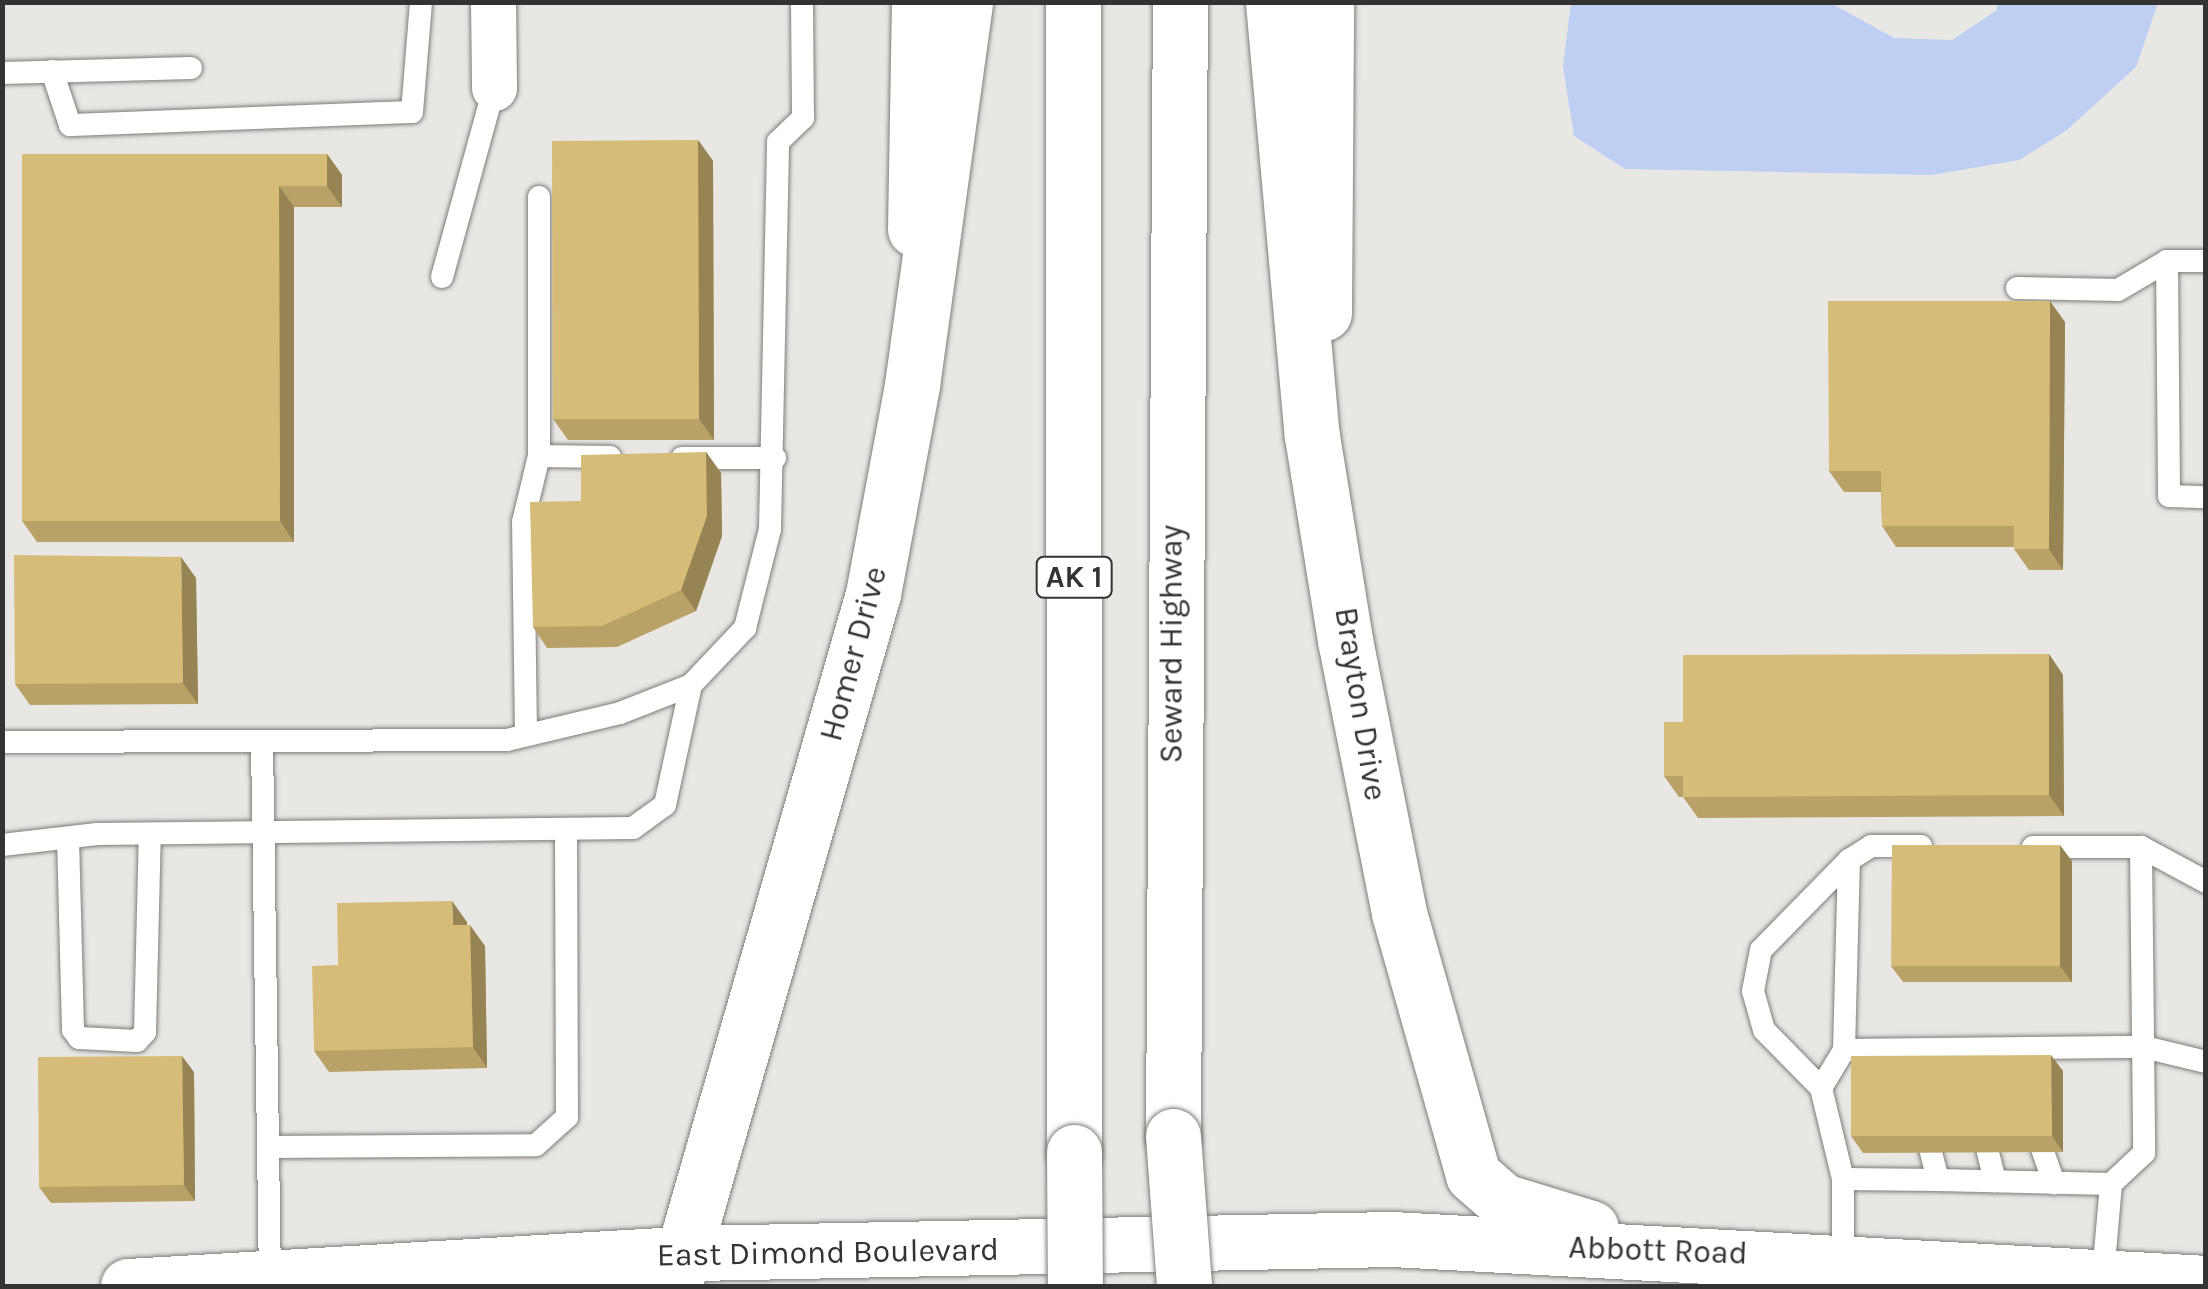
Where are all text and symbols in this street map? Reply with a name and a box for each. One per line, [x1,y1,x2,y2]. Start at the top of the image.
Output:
street label: Seward Highway [1153,525,1191,763]
road number: AK 1 [1034,552,1114,602]
street label: Homer Drive [812,563,896,745]
street label: Brayton Drive [1326,605,1394,803]
street label: Abbott Road [1568,1229,1748,1273]
street label: East Dimond Boulevard [657,1231,999,1275]

